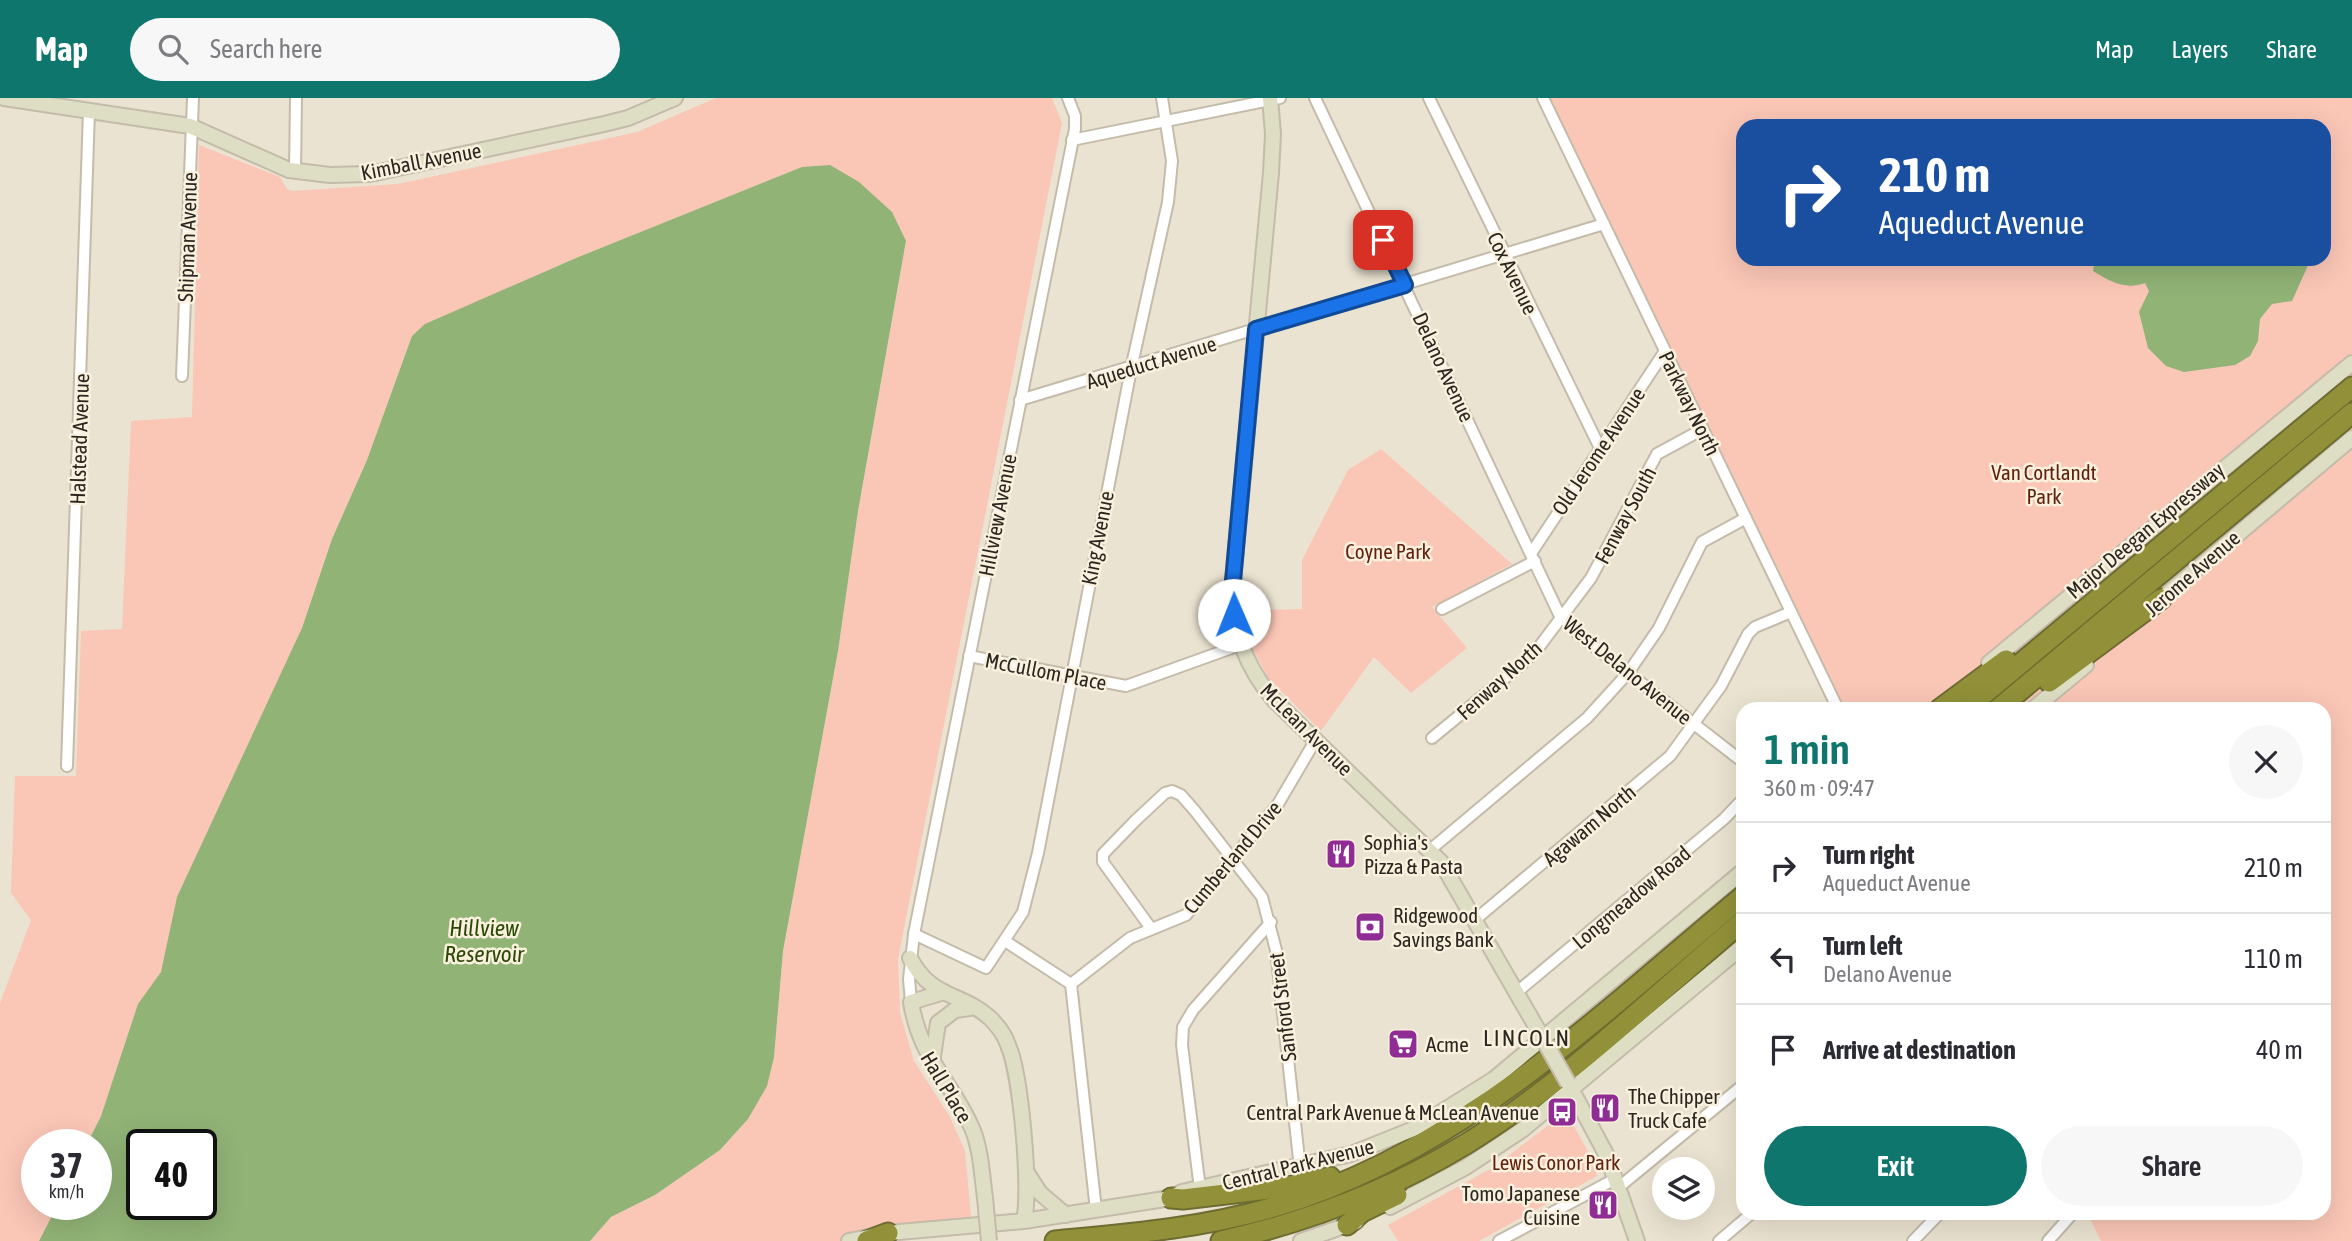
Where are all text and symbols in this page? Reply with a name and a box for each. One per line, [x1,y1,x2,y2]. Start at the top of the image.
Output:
search box [130,18,620,81]
text: Map [35,30,88,68]
icon: search [154,30,192,68]
text: Search here [210,34,322,64]
text: Map [2095,36,2134,63]
text: Layers [2172,36,2228,63]
text: Share [2266,36,2317,63]
street label: Kimball Avenue [359,138,483,184]
text: 210 m [1879,146,1990,202]
icon: right [1764,147,1855,238]
street label: Shipman Avenue [173,172,201,302]
text: Aqueduct Avenue [1879,204,2084,241]
pin [1353,210,1413,270]
icon: arrive [1364,221,1402,259]
street label: Cox Avenue [1483,228,1543,318]
street label: Delano Avenue [1408,309,1480,425]
street label: Aqueduct Avenue [1083,331,1219,393]
street label: Parkway North [1654,347,1726,459]
street label: Halstead Avenue [65,373,93,505]
street label: Old Jerome Avenue [1547,383,1649,519]
street label: Hillview Avenue [973,452,1021,578]
street label: Major Deegan Expressway [2061,457,2229,603]
park label: Van Cortlandt Park [1991,460,2097,508]
street label: Fenway South [1589,462,1661,568]
street label: King Avenue [1076,489,1118,587]
street label: Jerome Avenue [2140,525,2244,621]
park label: Coyne Park [1345,539,1431,563]
position arrow [1197,578,1271,652]
street label: West Delano Avenue [1559,611,1697,729]
street label: Fenway North [1452,636,1546,724]
street label: McCullom Place [983,647,1109,695]
street label: McLean Avenue [1256,678,1358,780]
text: 1 min [1764,725,1850,773]
button: close [2229,725,2303,799]
text: 360 m · 09:47 [1764,775,1875,801]
street label: Agawam North [1538,779,1640,871]
street label: Cumberland Drive [1178,796,1286,918]
place label: Sophia's Pizza & Pasta [1364,830,1463,878]
restaurant icon: Sophia's Pizza & Pasta [1324,837,1358,871]
text: Turn right [1823,840,1914,870]
street label: Longmeadow Road [1567,841,1695,953]
icon: right [1764,849,1802,887]
text: 210 m [2244,853,2303,883]
text: Aqueduct Avenue [1823,870,1971,896]
place label: Ridgewood Savings Bank [1393,903,1494,951]
bank icon: Ridgewood Savings Bank [1353,910,1387,944]
water label: Hillview Reservoir [444,915,525,967]
text: Turn left [1823,931,1903,961]
icon: left [1764,940,1802,978]
text: 110 m [2244,944,2303,974]
street label: Sanford Street [1263,951,1301,1063]
text: Delano Avenue [1823,961,1952,987]
district label: LINCOLN [1483,1025,1571,1051]
supermarket icon: Acme [1386,1027,1420,1061]
icon: arrive [1764,1031,1802,1069]
place label: Acme [1426,1032,1469,1056]
text: Arrive at destination [1823,1035,2016,1065]
text: 40 m [2256,1035,2303,1065]
street label: Hall Place [916,1047,978,1127]
place label: The Chipper Truck Cafe [1628,1084,1720,1132]
restaurant icon: The Chipper Truck Cafe [1588,1091,1622,1125]
bus stop icon: Central Park Avenue & McLean Avenue [1545,1095,1579,1129]
place label: Central Park Avenue & McLean Avenue [1247,1100,1539,1124]
button: Exit [1764,1126,2027,1206]
button: Share [2041,1126,2303,1206]
speed limit sign: 40 [126,1129,217,1220]
street label: Central Park Avenue [1220,1134,1376,1194]
text: 37 [50,1145,83,1185]
park label: Lewis Conor Park [1492,1150,1620,1174]
map controls [1652,1157,1715,1220]
button: layers [1652,1157,1715,1220]
text: km/h [49,1181,84,1202]
place label: Tomo Japanese Cuisine [1461,1181,1580,1229]
restaurant icon: Tomo Japanese Cuisine [1586,1188,1620,1222]

